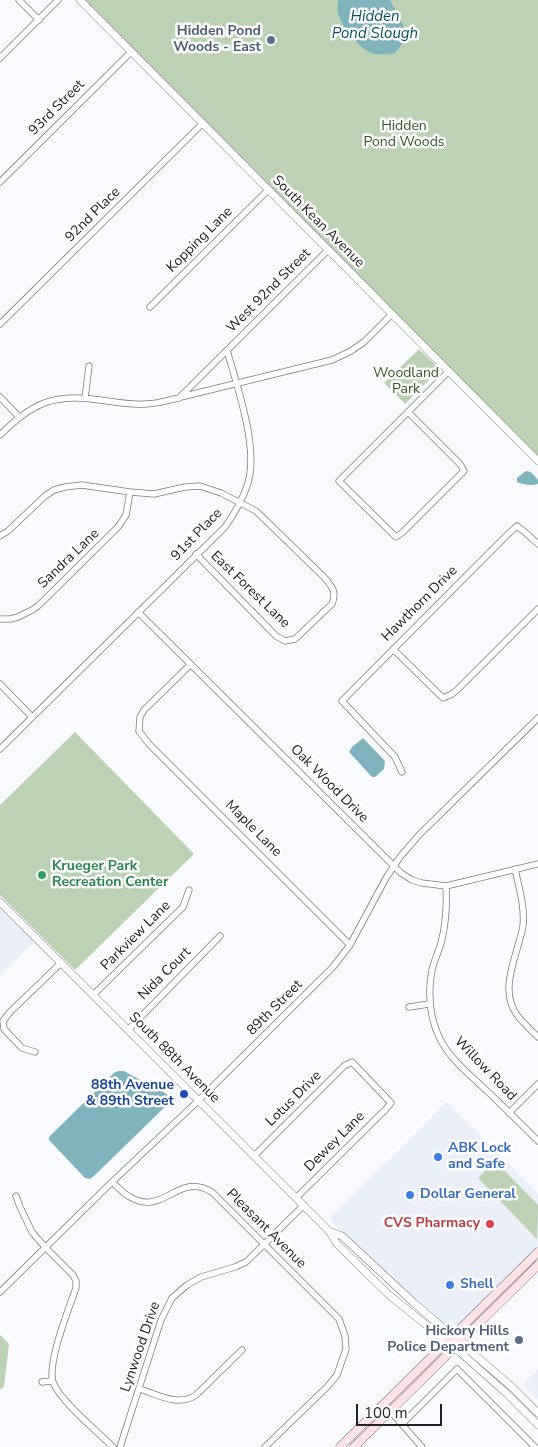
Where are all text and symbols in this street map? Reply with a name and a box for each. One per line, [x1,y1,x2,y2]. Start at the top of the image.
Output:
water label: Hidden Pond Slough [332,8,418,43]
place label: Hidden Pond Woods - East [173,24,261,56]
marker: Hidden Pond Woods - East [265,34,277,46]
street label: 93rd Street [26,77,88,139]
park label: Hidden Pond Woods [363,119,445,152]
street label: South Kean Avenue [268,172,368,272]
street label: 92nd Place [62,184,124,246]
street label: Kopping Lane [164,204,236,276]
street label: West 92nd Street [223,245,315,337]
park label: Woodland Park [373,366,439,398]
street label: 91st Place [168,505,226,565]
street label: Sandra Lane [35,526,103,592]
street label: East Forest Lane [207,548,293,632]
street label: Hawthorn Drive [379,563,461,645]
street label: Oak Wood Drive [286,741,372,827]
street label: Maple Lane [221,797,285,861]
place label: Krueger Park Recreation Center [52,859,168,892]
marker: Krueger Park Recreation Center [36,869,48,881]
street label: Parkview Lane [98,898,174,974]
street label: Nida Court [135,944,195,1004]
street label: 89th Street [244,977,306,1039]
street label: South 88th Avenue [125,1009,223,1107]
street label: Willow Road [450,1033,520,1105]
street label: Lotus Drive [263,1068,325,1130]
place label: 88th Avenue & 89th Street [86,1078,174,1110]
marker: 88th Avenue & 89th Street [178,1088,190,1100]
street label: Dewey Lane [301,1108,369,1176]
place label: ABK Lock and Safe [448,1141,511,1174]
marker: ABK Lock and Safe [432,1151,444,1163]
street label: Pleasant Avenue [223,1186,309,1272]
place label: Dollar General [420,1187,516,1203]
marker: Dollar General [404,1189,416,1201]
place label: CVS Pharmacy [384,1216,480,1232]
marker: CVS Pharmacy [484,1218,496,1230]
place label: Shell [460,1277,494,1293]
marker: Shell [444,1279,456,1291]
street label: Lynwood Drive [118,1300,164,1394]
place label: Hickory Hills Police Department [387,1324,509,1356]
marker: Hickory Hills Police Department [513,1334,525,1346]
scale bar [358,1394,444,1426]
text: 100 m [364,1403,408,1423]

